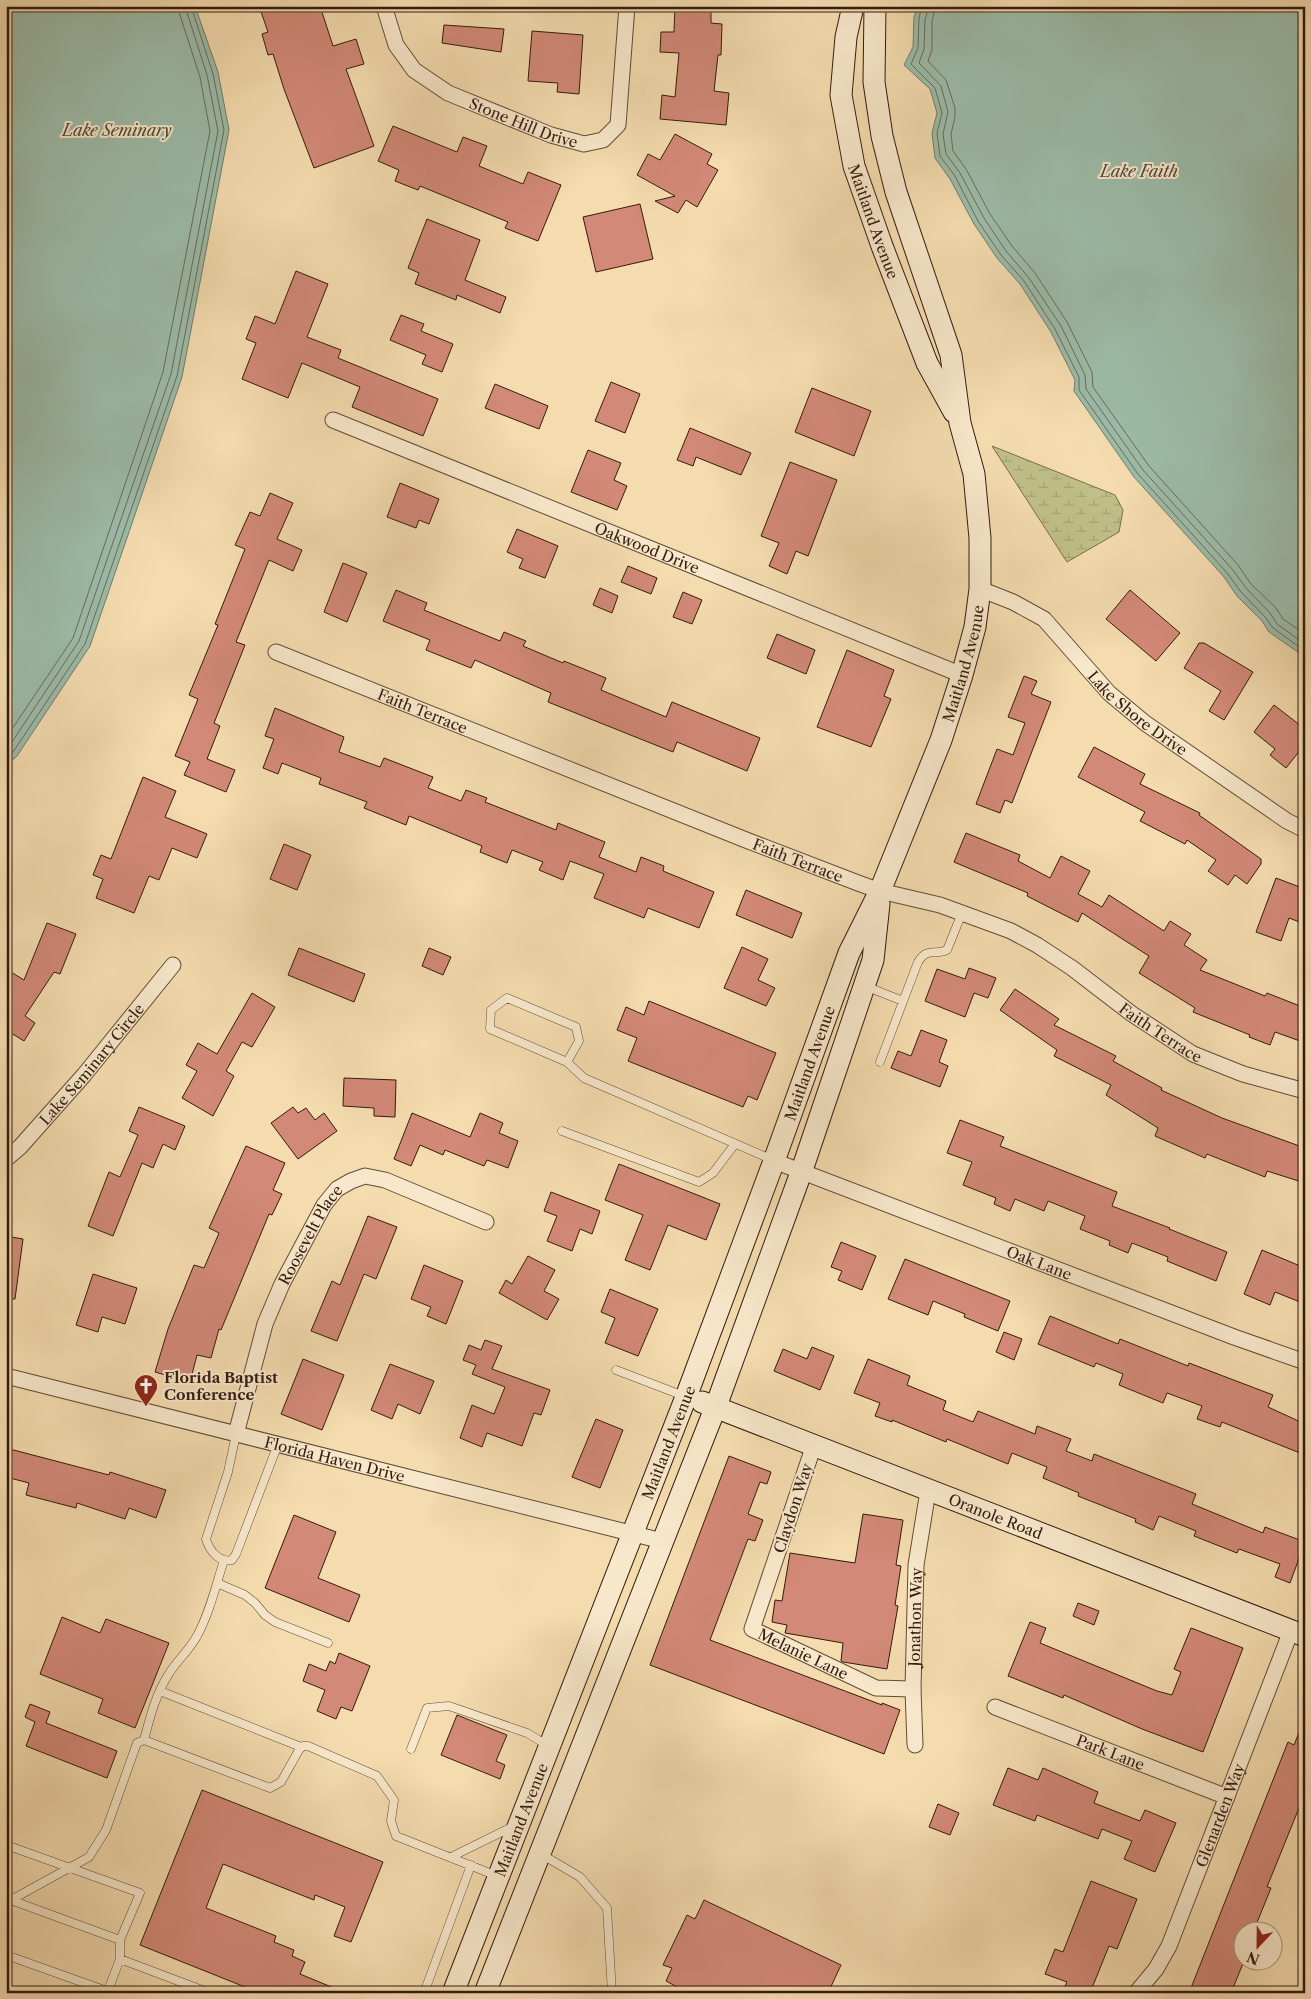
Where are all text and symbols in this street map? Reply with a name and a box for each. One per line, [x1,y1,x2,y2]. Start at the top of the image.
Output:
street label: Stone Hill Drive [467,93,580,151]
water label: Lake Seminary [60,120,172,140]
water label: Lake Faith [1098,161,1178,181]
street label: Maitland Avenue [845,162,903,281]
street label: Oakwood Drive [592,518,702,577]
street label: Maitland Avenue [938,604,987,724]
street label: Lake Shore Drive [1084,666,1191,759]
street label: Faith Terrace [375,684,470,737]
street label: Faith Terrace [750,834,846,886]
street label: Faith Terrace [1116,998,1205,1066]
street label: Lake Seminary Circle [35,999,148,1129]
street label: Maitland Avenue [780,1003,839,1123]
street label: Roosevelt Place [274,1181,346,1288]
street label: Oak Lane [1004,1241,1075,1284]
place label: Florida Baptist Conference [164,1368,278,1404]
church icon: Florida Baptist Conference [133,1373,159,1407]
street label: Maitland Avenue [637,1383,699,1502]
street label: Florida Haven Drive [263,1432,407,1485]
street label: Claydon Way [769,1460,817,1555]
street label: Oranole Road [946,1489,1045,1543]
street label: Jonathon Way [904,1567,925,1669]
street label: Melanie Lane [755,1624,851,1683]
street label: Park Lane [1074,1730,1148,1774]
street label: Maitland Avenue [490,1760,552,1879]
street label: Glenarden Way [1191,1760,1249,1870]
north arrow [1234,1922,1284,1972]
text: N [1244,1947,1262,1969]

